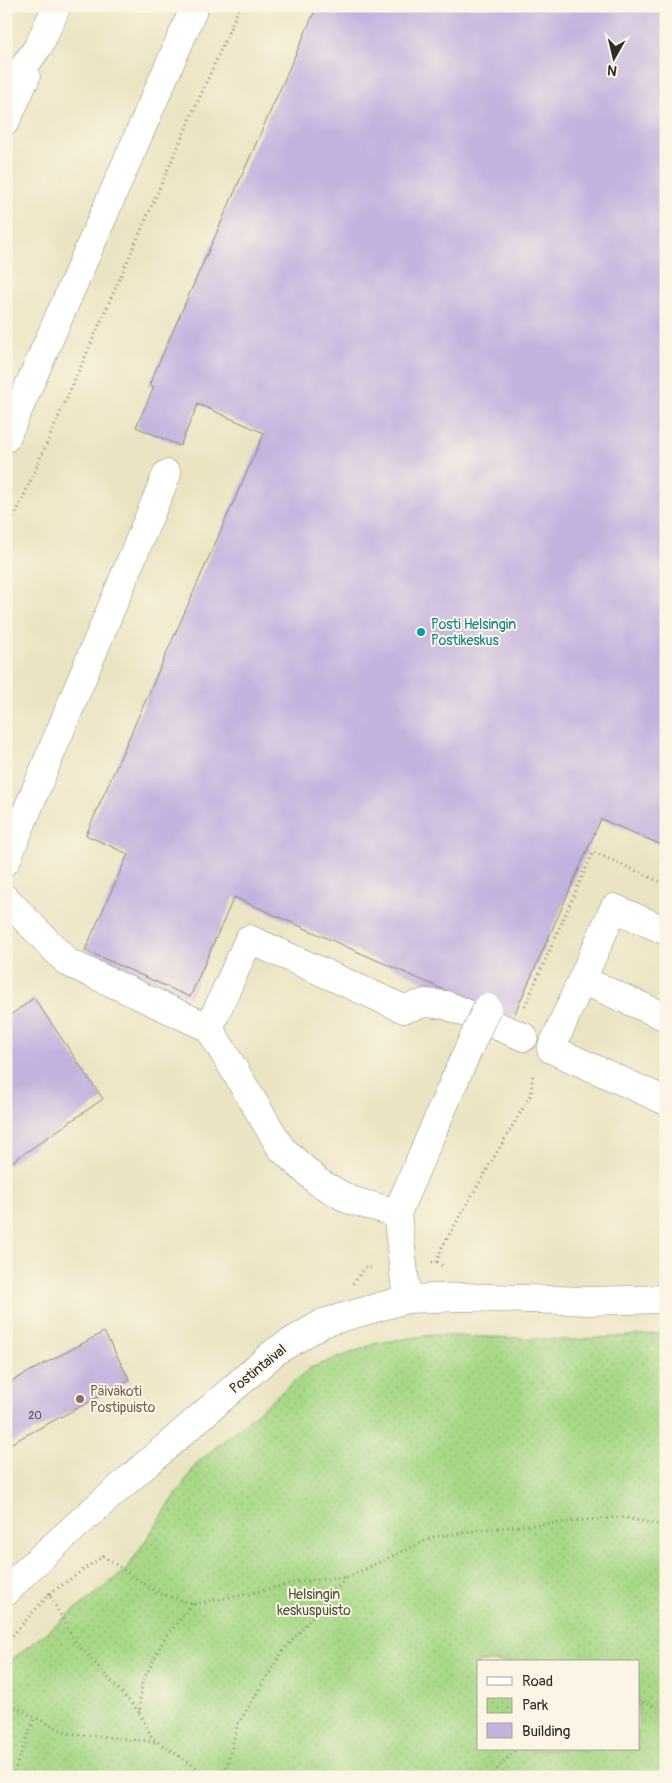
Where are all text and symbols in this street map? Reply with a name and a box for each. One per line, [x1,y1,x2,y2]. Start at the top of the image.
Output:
north arrow [590,32,640,82]
text: N [606,61,618,79]
place label: Posti Helsingin Postikeskus [431,616,516,649]
marker: Posti Helsingin Postikeskus [415,626,427,638]
street label: Postintaival [226,1341,290,1397]
place label: Päiväkoti Postipuisto [90,1383,156,1416]
marker: Päiväkoti Postipuisto [74,1393,86,1405]
house number: 20 [28,1409,42,1422]
park label: Helsingin keskuspuisto [277,1586,351,1619]
legend [477,1660,640,1750]
text: Road [522,1672,553,1691]
text: Park [522,1696,549,1715]
text: Building [522,1722,570,1741]

